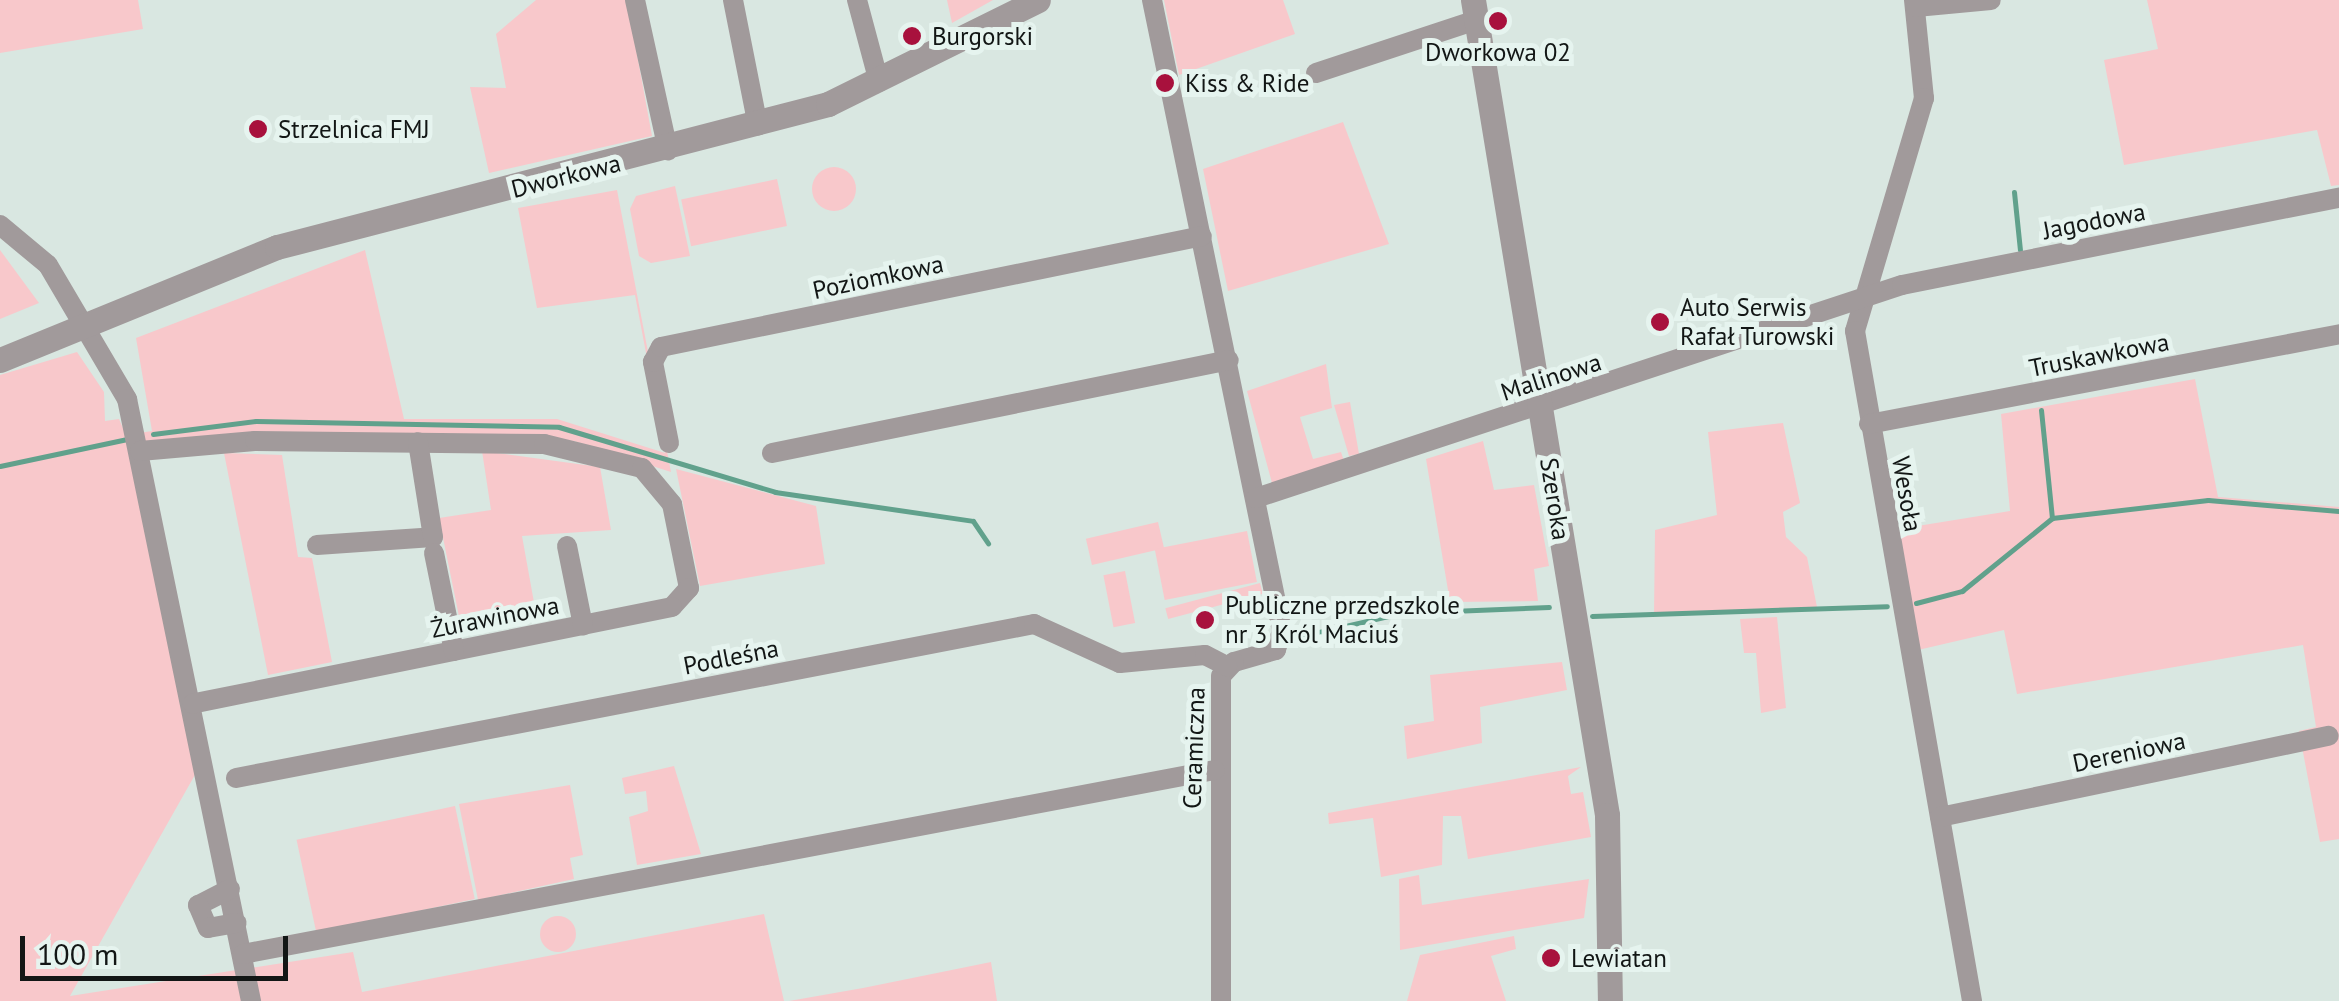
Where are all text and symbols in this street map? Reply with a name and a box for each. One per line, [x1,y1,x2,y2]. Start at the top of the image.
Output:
marker: Dworkowa 02 [1487,10,1509,32]
place label: Burgorski [932,21,1033,51]
marker: Burgorski [901,25,923,47]
place label: Dworkowa 02 [1425,37,1571,67]
place label: Kiss & Ride [1185,68,1309,98]
marker: Kiss & Ride [1154,72,1176,94]
place label: Strzelnica FMJ [278,114,430,144]
marker: Strzelnica FMJ [247,118,269,140]
street label: Dworkowa [508,148,624,204]
street label: Jagodowa [2040,196,2148,246]
street label: Poziomkowa [810,248,946,306]
place label: Auto Serwis Rafał Turowski [1680,293,1835,352]
marker: Auto Serwis Rafał Turowski [1649,311,1671,333]
street label: Truskawkowa [2026,327,2172,383]
street label: Malinowa [1497,347,1605,407]
street label: Wesoła [1886,454,1928,534]
street label: Szeroka [1534,456,1576,542]
street label: Żurawinowa [428,590,562,644]
place label: Publiczne przedszkole nr 3 Król Maciuś [1225,591,1460,650]
marker: Publiczne przedszkole nr 3 Król Maciuś [1194,609,1216,631]
street label: Podleśna [681,633,781,681]
street label: Ceramiczna [1177,686,1211,810]
street label: Dereniowa [2070,725,2188,779]
scale bar [25,916,292,978]
text: 100 m [37,934,118,973]
place label: Lewiatan [1571,943,1667,973]
marker: Lewiatan [1540,947,1562,969]

